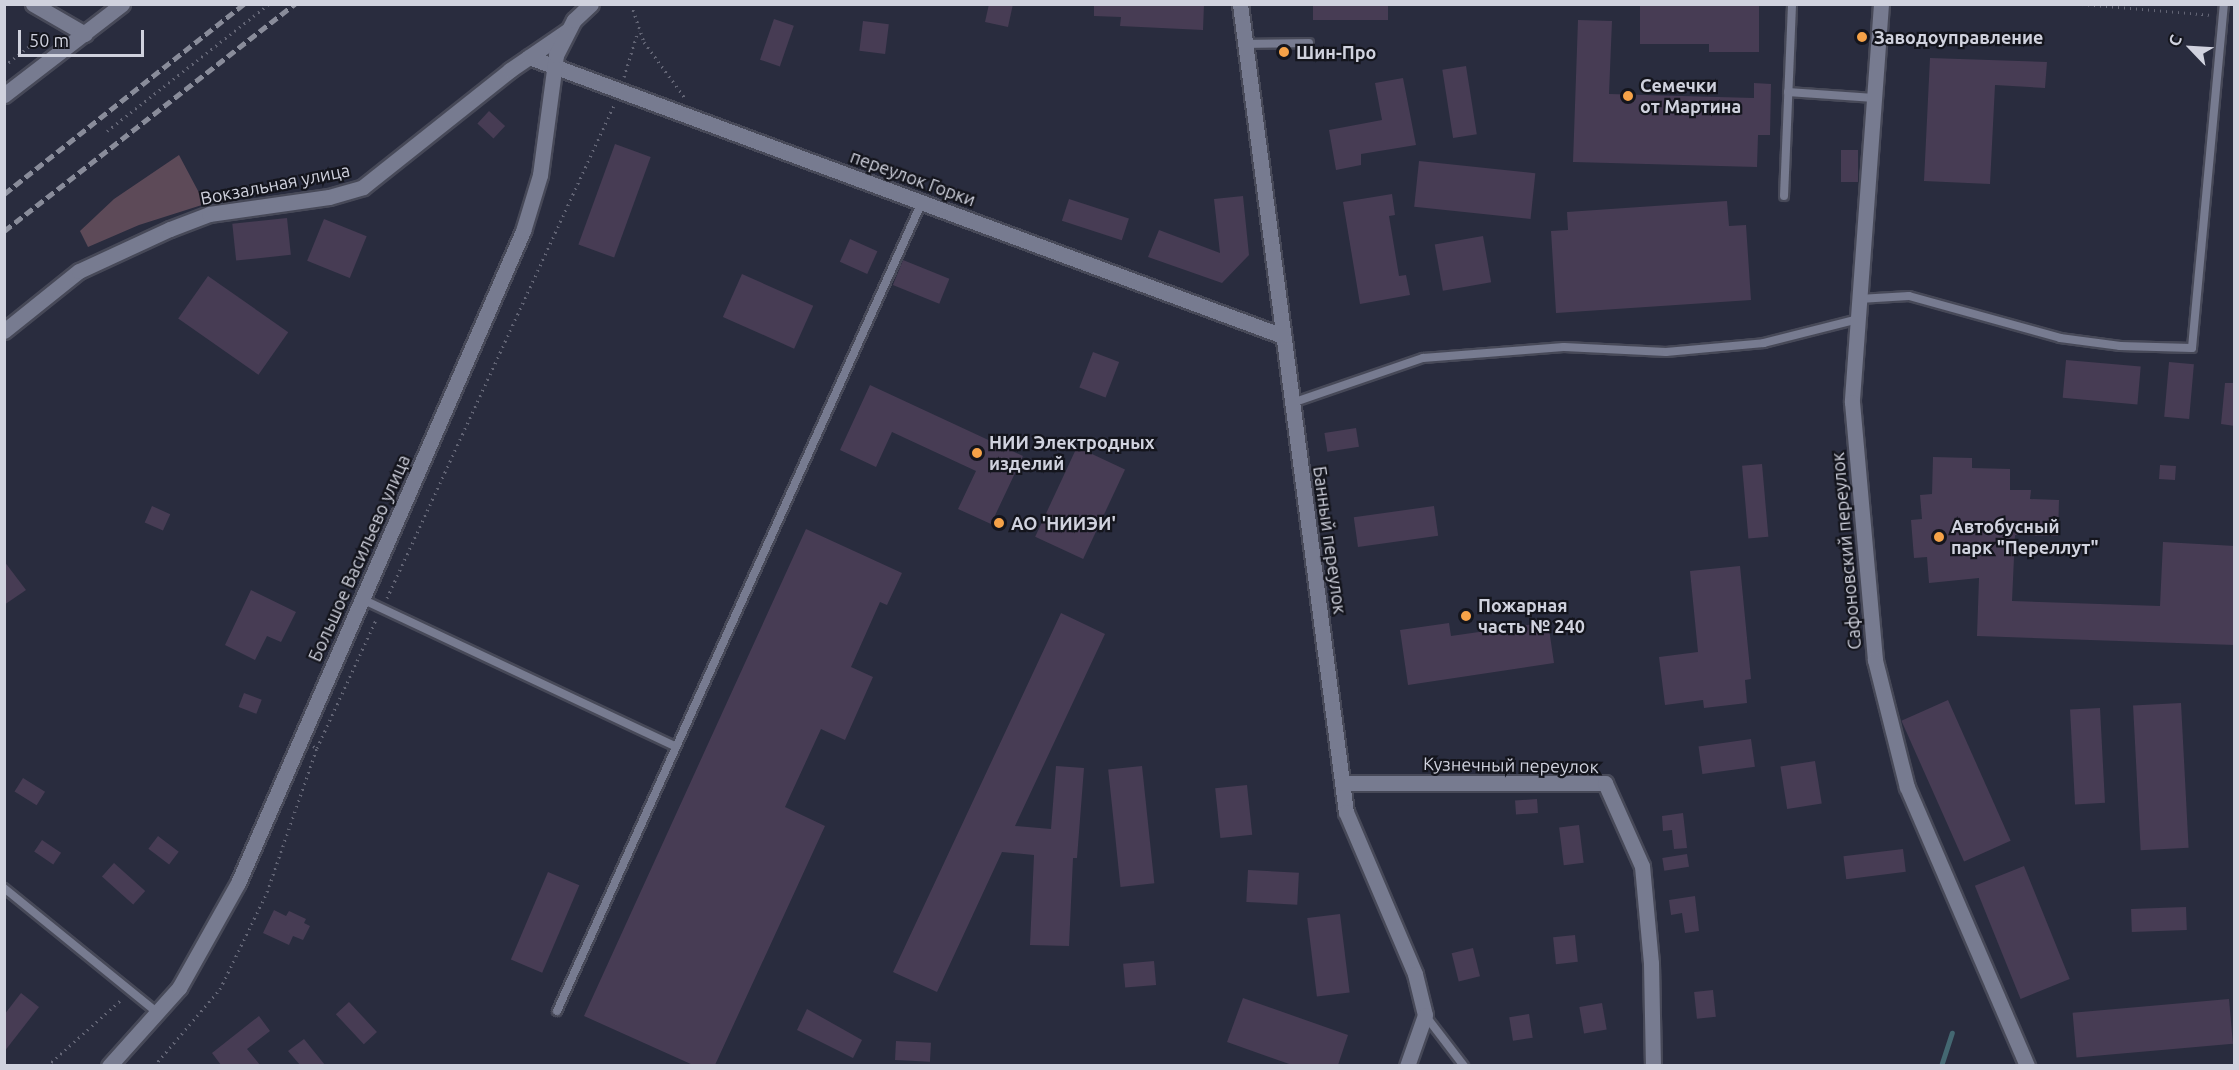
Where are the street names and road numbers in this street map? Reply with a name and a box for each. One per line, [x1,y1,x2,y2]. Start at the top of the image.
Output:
street label: переулок Горки [847,145,979,211]
street label: Вокзальная улица [198,159,352,209]
street label: Большое Васильево улица [304,451,414,665]
street label: Сафоновский переулок [1827,451,1865,651]
street label: Банный переулок [1309,465,1351,615]
street label: Кузнечный переулок [1423,753,1599,777]

